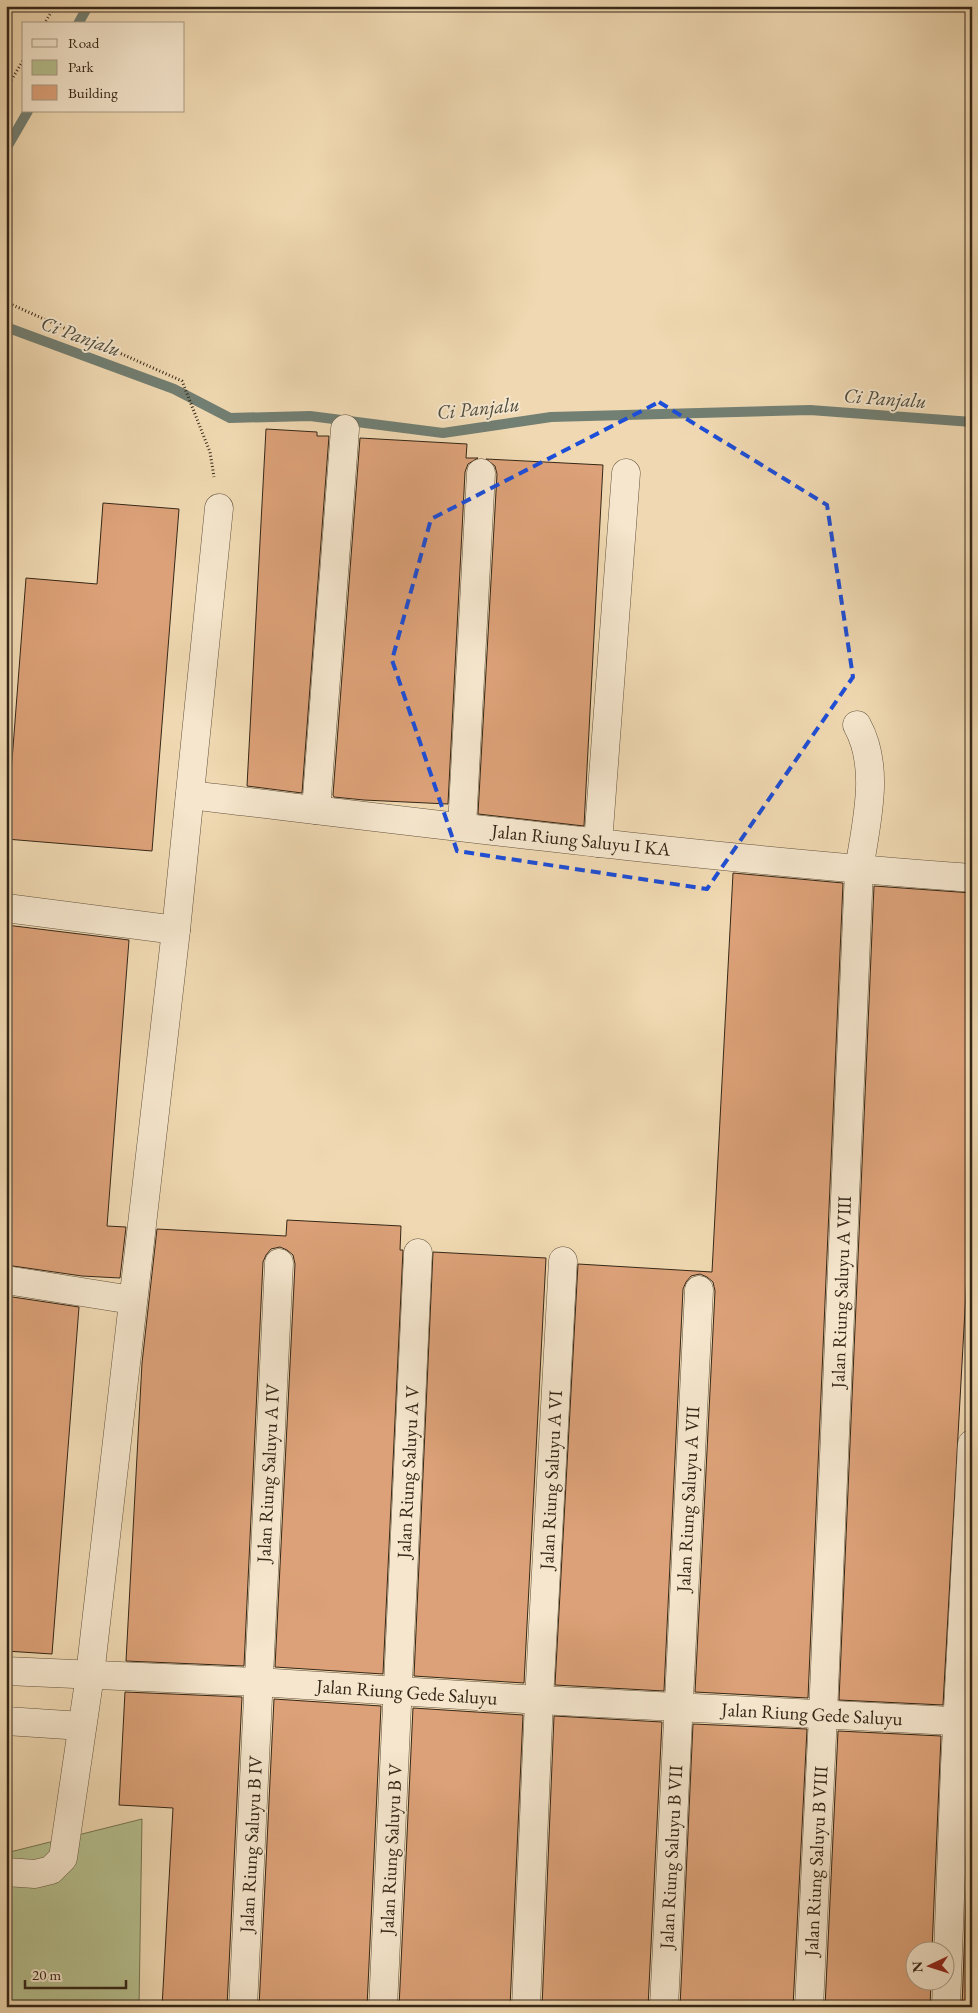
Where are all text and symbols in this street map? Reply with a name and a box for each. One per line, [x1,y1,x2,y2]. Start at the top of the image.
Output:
legend [22,22,185,112]
text: Road [68,33,100,52]
text: Park [68,57,95,76]
text: Building [68,83,118,102]
water label: Ci Panjalu [38,310,124,362]
water label: Ci Panjalu [843,382,927,414]
water label: Ci Panjalu [435,391,521,425]
street label: Jalan Riung Saluyu I KA [488,818,673,862]
street label: Jalan Riung Saluyu A VIII [825,1195,857,1391]
street label: Jalan Riung Saluyu A IV [251,1382,285,1565]
street label: Jalan Riung Saluyu A V [391,1385,425,1561]
street label: Jalan Riung Saluyu A VI [534,1389,568,1572]
street label: Jalan Riung Saluyu A VII [671,1405,705,1595]
street label: Jalan Riung Gede Saluyu [314,1673,498,1711]
street label: Jalan Riung Gede Saluyu [719,1697,903,1731]
street label: Jalan Riung Saluyu B IV [234,1754,268,1935]
street label: Jalan Riung Saluyu B V [374,1763,408,1937]
street label: Jalan Riung Saluyu B VII [654,1764,688,1952]
street label: Jalan Riung Saluyu B VIII [798,1765,833,1959]
north arrow [906,1940,956,1990]
scale bar [25,1958,126,1990]
text: N [908,1960,926,1973]
text: 20 m [32,1965,61,1984]

